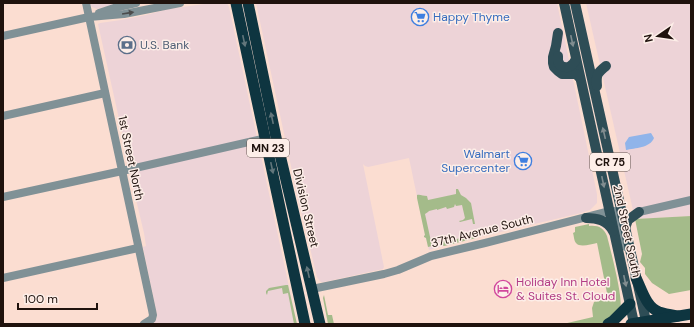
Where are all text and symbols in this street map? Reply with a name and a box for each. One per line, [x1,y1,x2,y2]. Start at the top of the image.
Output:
supermarket icon: Happy Thyme [410,7,430,27]
place label: Happy Thyme [433,9,510,25]
one-way arrow [121,10,134,16]
north arrow [638,16,678,56]
text: N [641,33,656,44]
bank icon: U.S. Bank [117,35,137,55]
one-way arrow [242,35,248,47]
one-way arrow [570,35,576,47]
place label: U.S. Bank [140,37,189,53]
one-way arrow [269,112,275,125]
street label: 1st Street North [114,114,148,202]
one-way arrow [600,127,606,139]
road number: MN 23 [247,139,289,157]
place label: Walmart Supercenter [441,146,511,176]
supermarket icon: Walmart Supercenter [513,151,533,171]
road number: CR 75 [590,153,630,171]
one-way arrow [269,162,275,174]
street label: Division Street [289,167,323,249]
one-way arrow [601,176,607,188]
street label: 2nd Street South [609,183,645,279]
street label: 37th Avenue South [429,211,535,251]
one-way arrow [305,266,311,278]
place label: Holiday Inn Hotel & Suites St. Cloud [516,274,615,304]
one-way arrow [622,275,628,287]
hotel icon: Holiday Inn Hotel & Suites St. Cloud [493,279,513,299]
scale bar [18,285,97,311]
text: 100 m [24,291,58,307]

